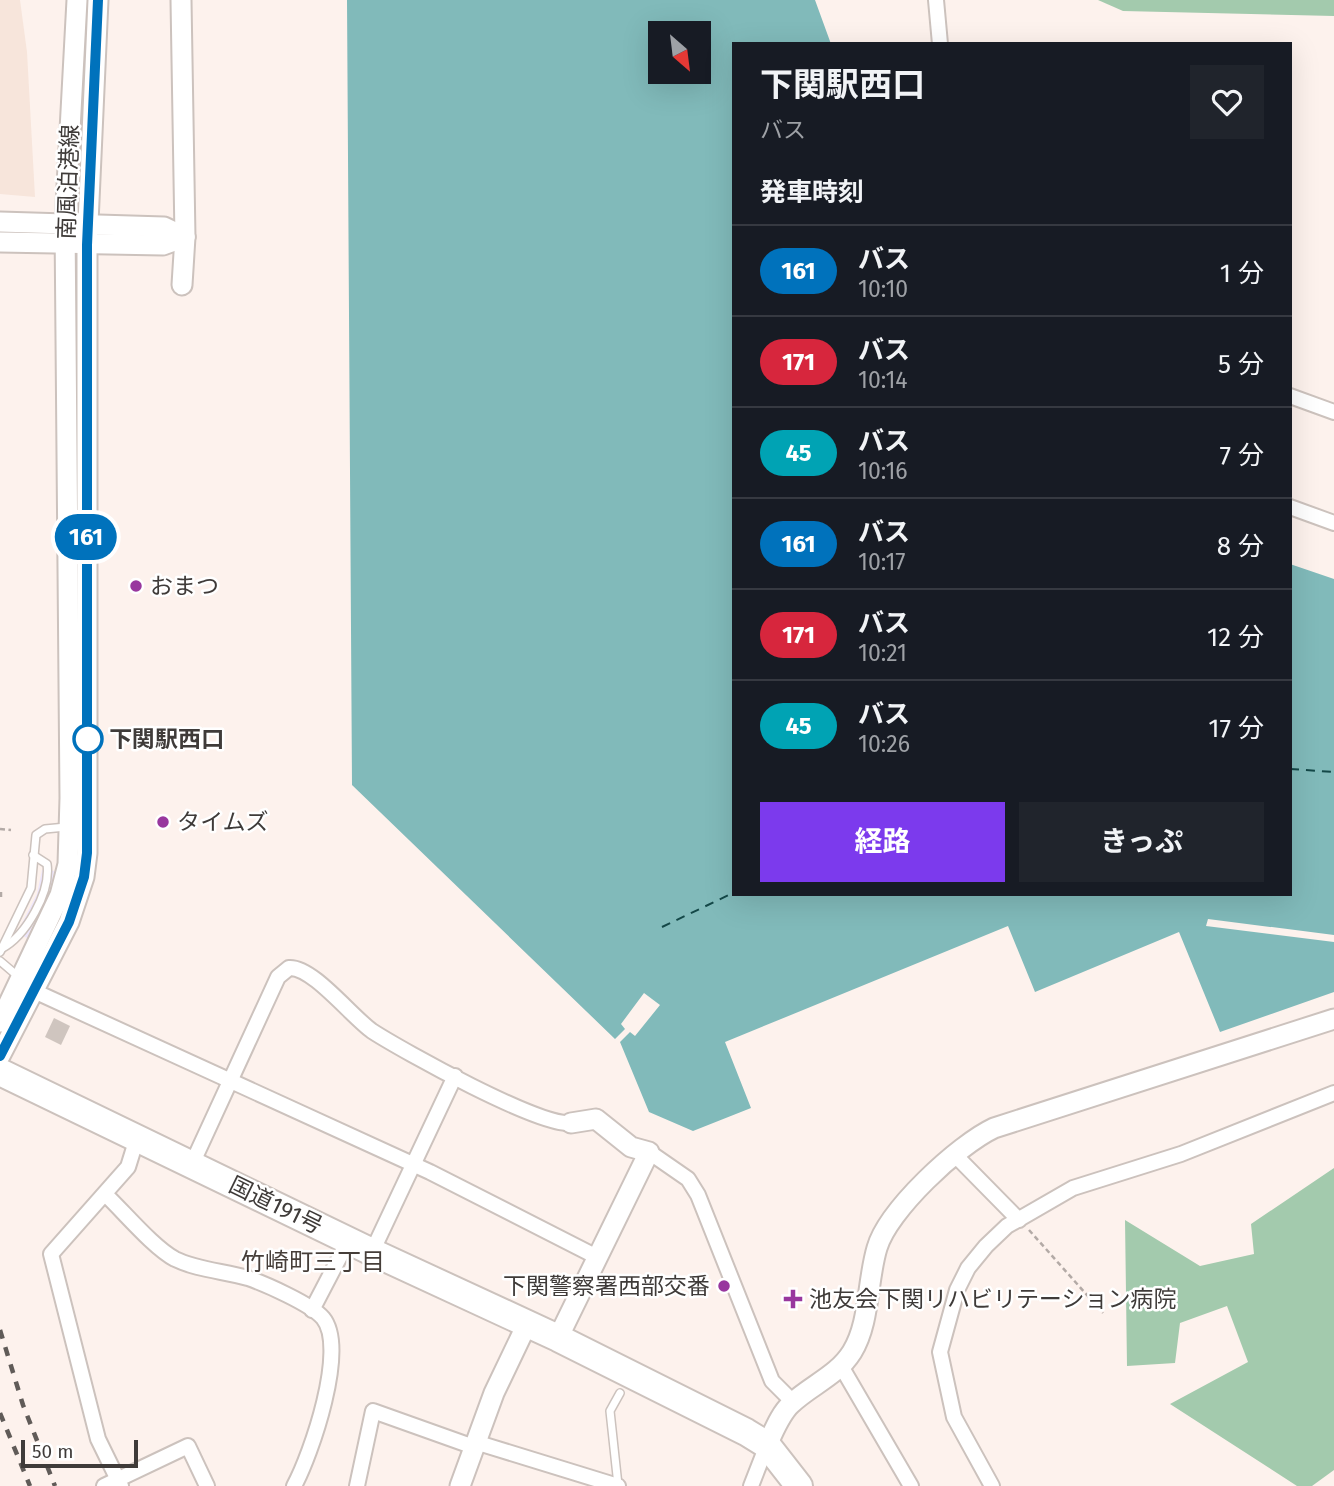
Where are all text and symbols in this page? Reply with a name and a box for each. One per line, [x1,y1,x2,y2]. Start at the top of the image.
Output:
north arrow [648,21,710,84]
map controls [648,21,711,84]
text: 下関駅西口 [760,65,925,105]
button: heart [1190,65,1264,139]
text: バス [760,116,806,144]
street label: 南風泊港線 [52,124,84,240]
text: 発車時刻 [760,177,864,208]
text: バス [858,244,910,275]
text: 161 [781,257,816,285]
text: 1 分 [1220,258,1264,289]
text: 10:10 [858,275,908,303]
text: バス [858,335,910,366]
text: 171 [782,348,815,376]
text: 5 分 [1218,349,1264,380]
text: 10:14 [858,366,908,394]
text: バス [858,426,910,457]
text: 45 [785,439,812,467]
text: 7 分 [1220,440,1264,471]
text: 10:16 [858,457,908,485]
line badge: 161 [46,514,126,560]
text: バス [858,517,910,548]
text: 161 [69,523,103,551]
text: 161 [781,530,816,558]
text: 8 分 [1217,531,1264,562]
text: 10:17 [858,548,906,576]
place label: おまつ [150,572,219,600]
marker: おまつ [128,578,144,594]
text: バス [858,608,910,639]
text: 171 [782,621,815,649]
text: 12 分 [1207,622,1264,653]
text: 10:21 [858,639,907,667]
text: バス [858,699,910,730]
text: 45 [785,712,812,740]
text: 17 分 [1208,713,1264,744]
marker: 下関駅西口 [73,724,103,754]
place label: 下関駅西口 [109,725,224,753]
text: 10:26 [858,730,910,758]
button: 経路 [760,802,1005,882]
button: きっぷ [1019,802,1264,882]
place label: タイムズ [177,808,269,836]
marker: タイムズ [155,814,171,830]
street label: 国道191号 [225,1170,327,1240]
district label: 竹崎町三丁目 [241,1248,385,1276]
place label: 下関警察署西部交番 [503,1272,710,1300]
marker: 下関警察署西部交番 [716,1278,732,1294]
place label: 池友会下関リハビリテーション病院 [809,1285,1177,1313]
marker: 池友会下関リハビリテーション病院 [783,1289,803,1309]
scale bar [21,1437,138,1469]
text: 50 m [32,1440,73,1463]

